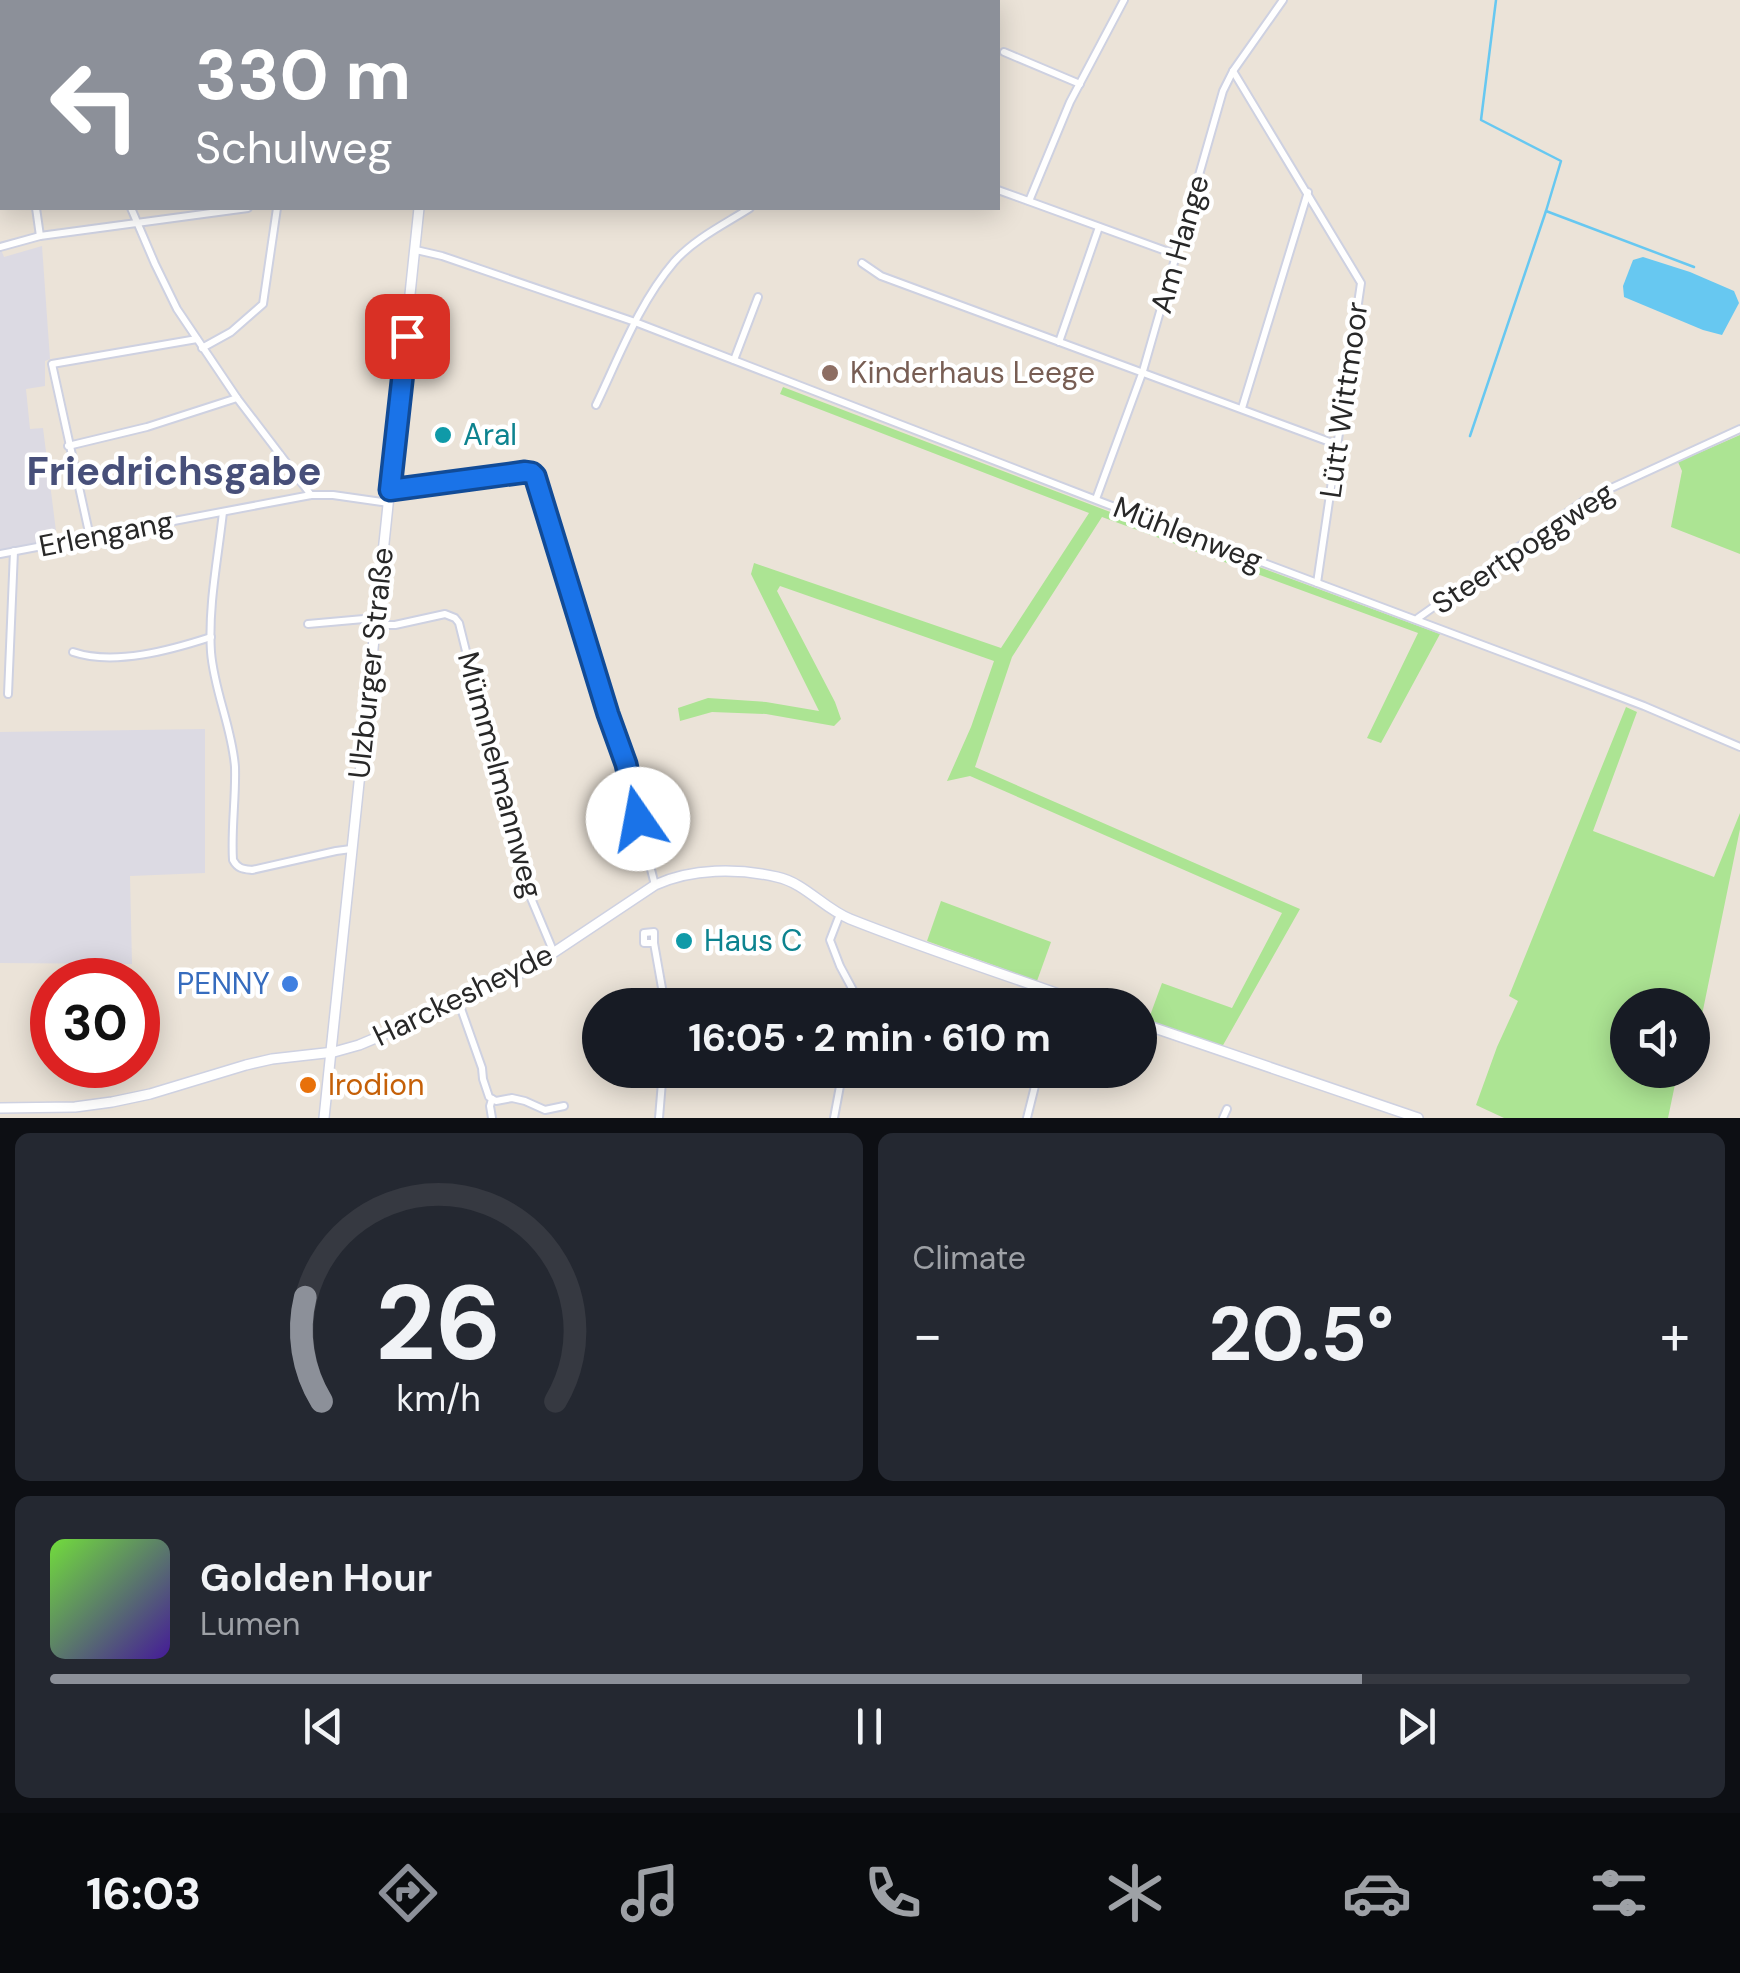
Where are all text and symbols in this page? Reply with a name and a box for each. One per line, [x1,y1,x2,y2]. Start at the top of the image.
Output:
text: 330 m [195,30,411,121]
icon: left [30,40,160,170]
text: Schulweg [195,118,393,177]
street label: Am Hange [1141,170,1218,317]
pin [365,294,450,379]
street label: Lütt Wittmoor [1310,299,1377,501]
icon: arrive [380,309,435,364]
place label: Kinderhaus Leege [850,353,1095,392]
marker: Kinderhaus Leege [819,362,841,384]
place label: Aral [463,415,517,454]
marker: Aral [432,424,454,446]
district label: Friedrichsgabe [27,445,322,497]
street label: Steertpoggweg [1424,472,1621,623]
street label: Mühlenweg [1108,487,1268,580]
street label: Erlengang [35,501,176,566]
street label: Ulzburger Straße [339,545,402,780]
street label: Mümmelmannweg [449,648,552,902]
position arrow [586,767,690,871]
place label: Haus C [704,921,803,960]
marker: Haus C [673,930,695,952]
street label: Harckesheyde [366,934,559,1055]
speed limit sign: 30 [30,958,160,1088]
place label: PENNY [177,964,270,1003]
marker: PENNY [279,973,301,995]
map controls [1610,988,1710,1088]
button: sound [1610,988,1710,1088]
text: 16:05 · 2 min · 610 m [688,1013,1051,1063]
place label: Irodion [328,1065,424,1104]
marker: Irodion [297,1074,319,1096]
text: Climate [913,1237,1026,1279]
text: 26 [376,1256,502,1391]
text: 20.5° [1208,1286,1394,1383]
text: − [913,1299,943,1371]
text: + [1660,1299,1690,1371]
text: km/h [397,1376,481,1422]
text: Golden Hour [200,1553,432,1603]
text: Lumen [200,1603,300,1645]
icon: previous [296,1699,351,1754]
icon: pause [842,1699,897,1754]
icon: next [1389,1699,1444,1754]
icon: directions [373,1858,443,1928]
icon: music [615,1858,685,1928]
icon: phone [858,1858,928,1928]
icon: climate [1100,1858,1170,1928]
icon: car [1342,1858,1412,1928]
icon: filters [1584,1858,1654,1928]
text: 16:03 [86,1864,201,1923]

